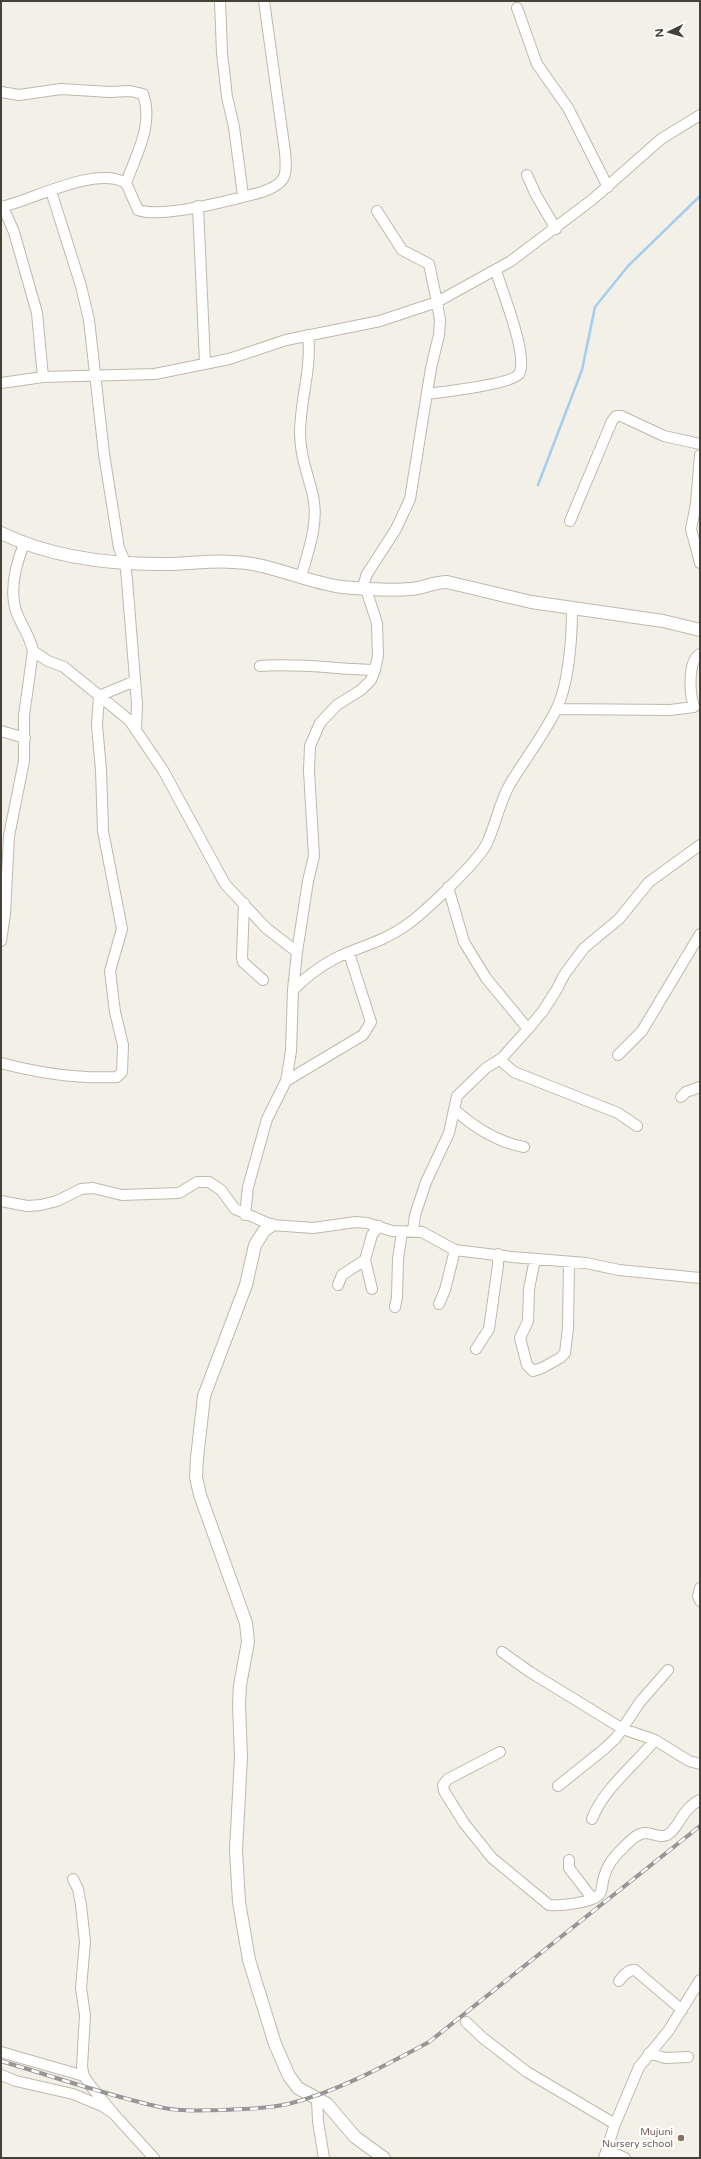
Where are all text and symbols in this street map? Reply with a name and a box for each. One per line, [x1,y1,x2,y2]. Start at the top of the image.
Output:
north arrow [649,12,689,52]
text: N [653,28,666,38]
place label: Mujuni Nursery school [602,2126,673,2150]
marker: Mujuni Nursery school [676,2133,686,2143]

